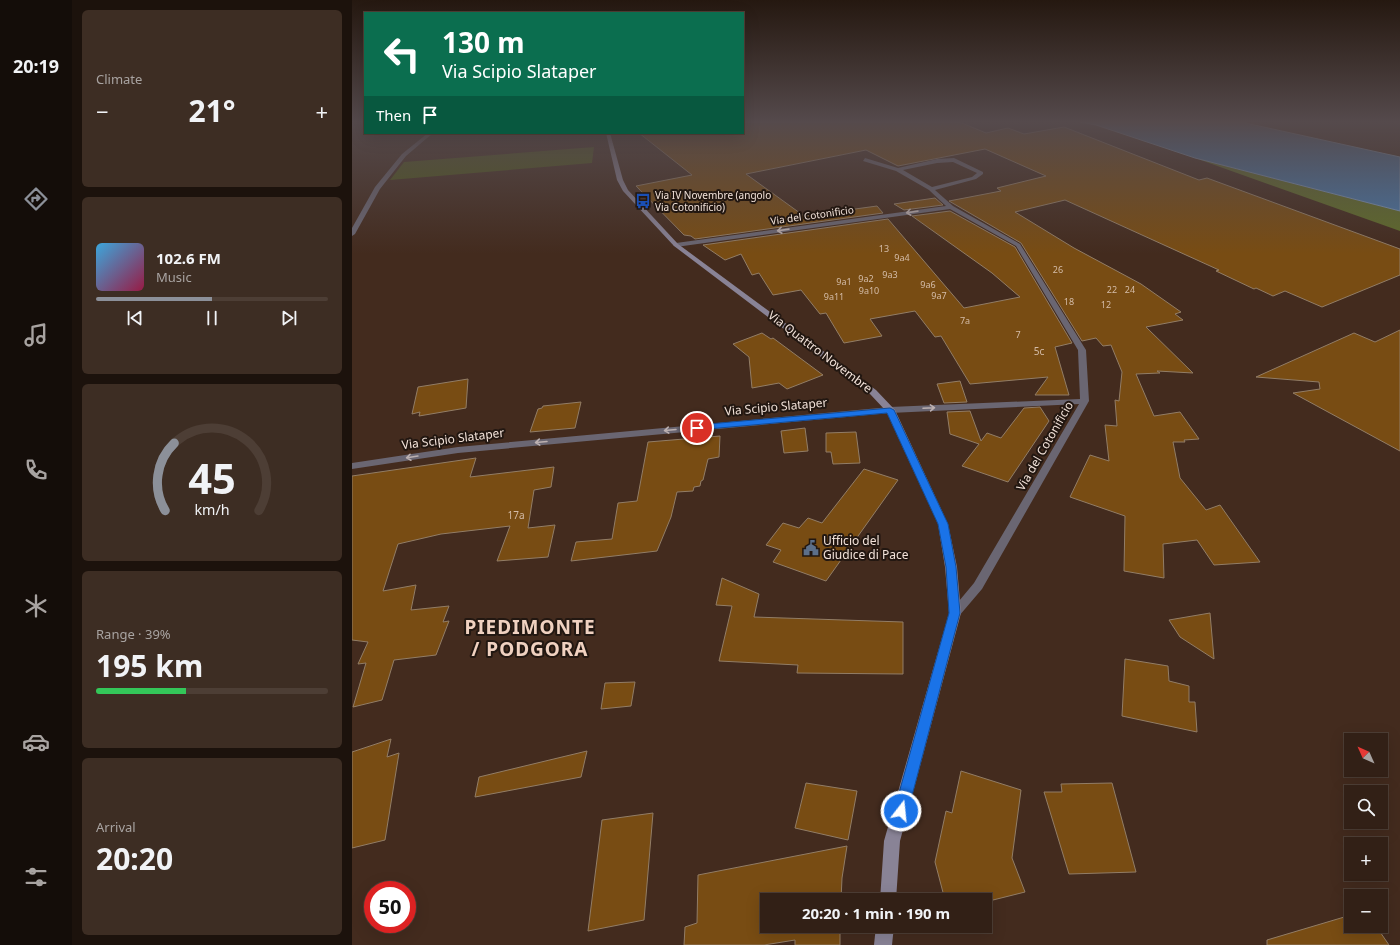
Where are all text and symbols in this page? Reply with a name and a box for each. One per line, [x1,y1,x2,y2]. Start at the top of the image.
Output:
text: 130 m [442,23,525,61]
icon: left [376,28,428,80]
text: 20:19 [13,54,59,78]
text: Via Scipio Slataper [442,59,597,83]
text: Climate [96,70,142,88]
text: 21° [188,90,236,131]
text: − [96,96,109,126]
text: + [315,96,328,126]
icon: arrive [419,104,441,126]
text: Then [376,105,411,125]
icon: directions [22,185,50,213]
place label: Via IV Novembre (angolo Via Cotonificio) [655,188,771,214]
bus stop icon: Via IV Novembre (angolo Via Cotonificio) [634,192,652,210]
street label: Via del Cotonificio [769,202,855,228]
one-way arrow [906,208,919,216]
one-way arrow [777,226,790,234]
house number: 13 [879,242,889,255]
text: 102.6 FM [156,248,221,268]
house number: 9a4 [894,251,910,264]
house number: 26 [1053,263,1063,276]
text: Music [156,268,192,286]
house number: 9a3 [882,268,898,281]
house number: 9a2 [858,272,874,285]
house number: 9a1 [836,275,852,288]
house number: 9a6 [920,278,936,291]
house number: 22 [1107,283,1117,296]
house number: 24 [1125,283,1135,296]
house number: 9a10 [859,284,879,297]
house number: 9a7 [931,289,947,302]
house number: 9a11 [824,290,844,303]
house number: 18 [1064,295,1074,308]
house number: 12 [1101,298,1111,311]
icon: previous [124,307,146,329]
icon: pause [201,307,223,329]
icon: next [278,307,300,329]
street label: Via Quattro Novembre [765,307,876,397]
house number: 7a [960,314,970,327]
icon: music [22,321,50,349]
house number: 7 [1015,328,1021,341]
house number: 5c [1034,344,1044,358]
street label: Via Scipio Slataper [724,394,828,419]
street label: Via del Cotonificio [1012,398,1077,494]
one-way arrow [922,404,935,412]
pin [680,411,714,445]
icon: arrive [686,417,708,439]
street label: Via Scipio Slataper [401,424,505,453]
one-way arrow [664,426,677,434]
one-way arrow [535,439,548,446]
text: 45 [188,449,236,505]
one-way arrow [406,453,419,461]
icon: phone [22,456,50,484]
text: km/h [194,499,230,518]
house number: 17a [507,508,525,522]
place label: Ufficio del Giudice di Pace [823,532,909,563]
public building icon: Ufficio del Giudice di Pace [802,539,820,557]
icon: climate [22,592,50,620]
district label: PIEDIMONTE / PODGORA [464,614,596,662]
text: Range · 39% [96,625,171,643]
text: 195 km [96,645,203,686]
icon: car [22,728,50,756]
north arrow [1344,733,1388,777]
map controls [1344,733,1388,933]
button: search [1344,785,1388,829]
position arrow [880,790,922,832]
text: Arrival [96,818,136,836]
button: + [1344,837,1388,881]
text: 20:20 [96,838,173,879]
icon: filters [22,863,50,891]
speed limit sign: 50 [364,881,416,933]
button: − [1344,889,1388,933]
text: 20:20 · 1 min · 190 m [802,903,950,923]

